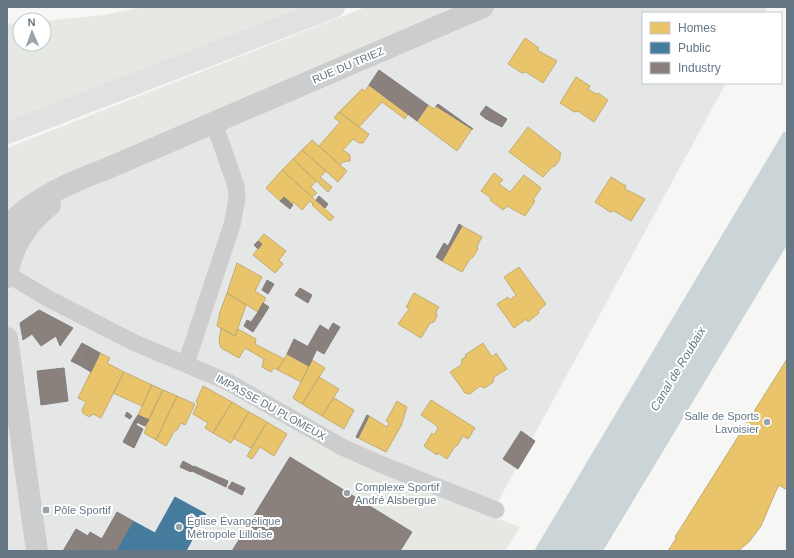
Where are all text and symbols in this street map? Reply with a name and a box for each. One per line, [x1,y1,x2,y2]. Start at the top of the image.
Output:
north arrow [12,12,52,52]
legend [642,12,782,84]
text: N [27,16,36,28]
text: Homes [678,21,716,35]
text: Public [678,41,711,55]
street label: RUE DU TRIEZ [310,44,386,86]
text: Industry [678,61,721,75]
water label: Canal de Roubaix [647,324,709,413]
street label: IMPASSE DU PLOMEUX [214,372,329,443]
place label: Salle de Sports Lavoisier [684,410,759,435]
marker: Salle de Sports Lavoisier [762,417,772,427]
place label: Complexe Sportif André Alsbergue [355,481,440,506]
marker: Complexe Sportif André Alsbergue [342,488,352,498]
place label: Pôle Sportif [54,504,112,516]
marker: Pôle Sportif [41,505,51,515]
place label: Église Évangélique Métropole Lilloise [187,515,281,540]
marker: Église Évangélique Métropole Lilloise [174,522,184,532]

